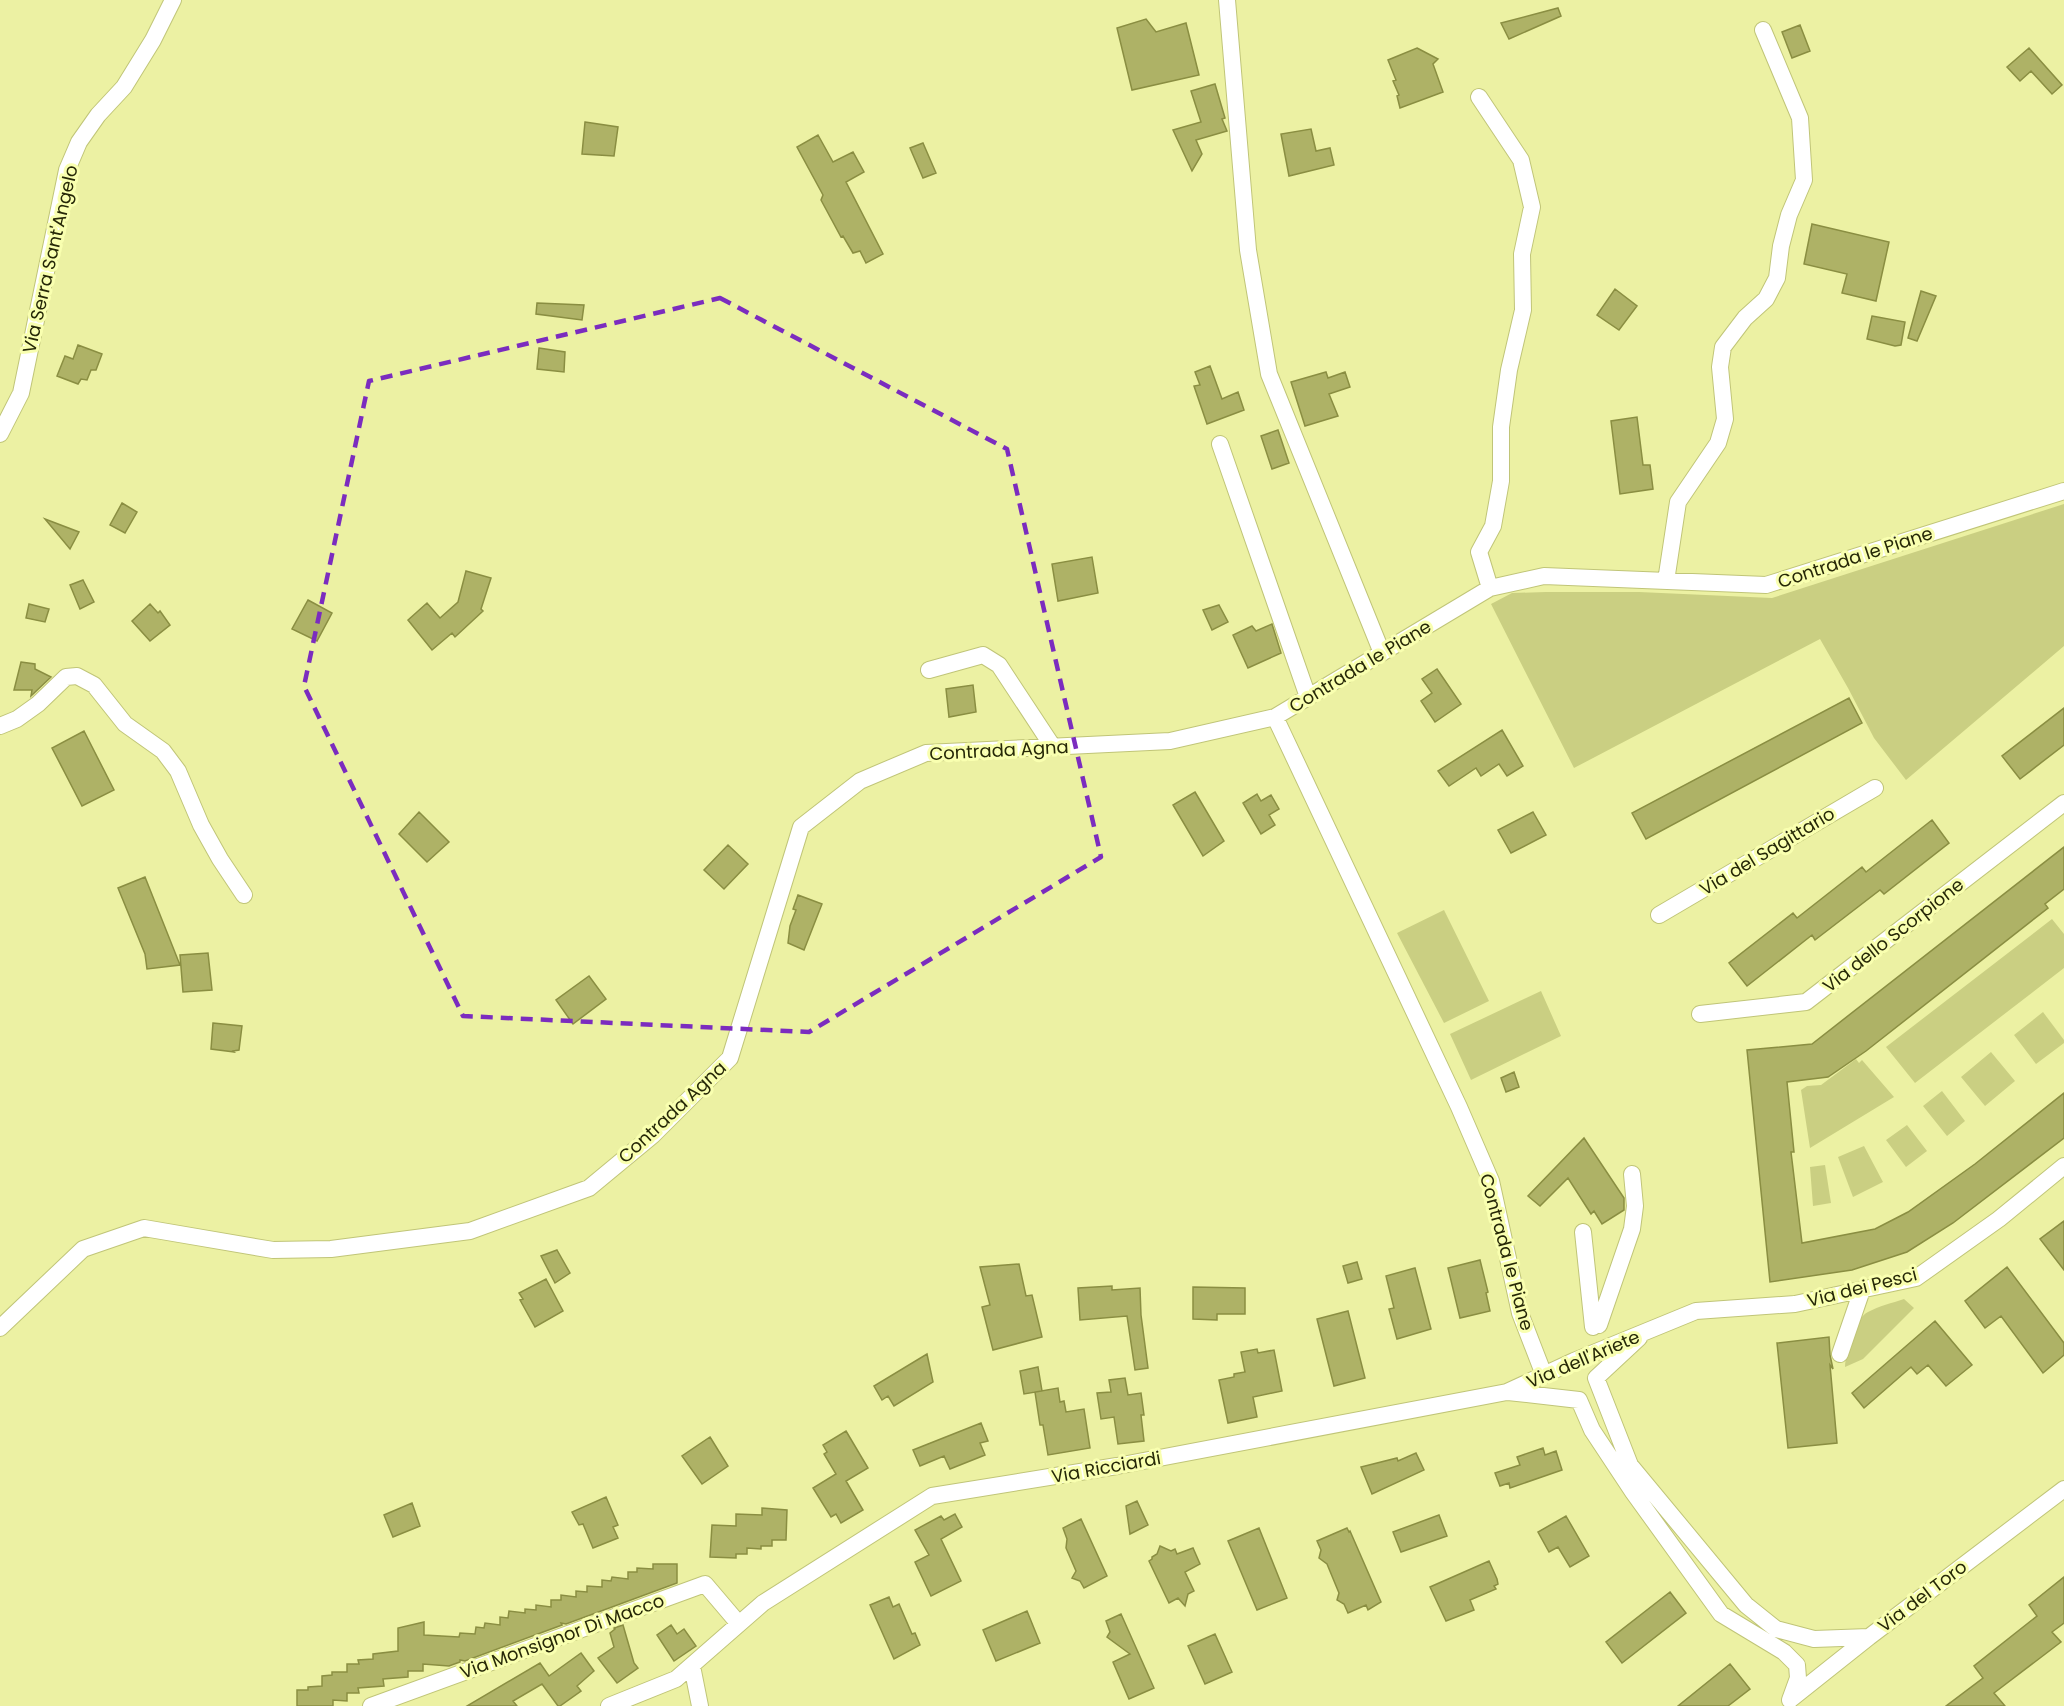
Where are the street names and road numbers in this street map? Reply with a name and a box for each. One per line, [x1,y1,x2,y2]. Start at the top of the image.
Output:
street label: Via Serra Sant'Angelo [16,163,84,355]
street label: Contrada le Piane [1774,520,1936,594]
street label: Contrada le Piane [1284,614,1436,718]
street label: Contrada Agna [929,734,1069,766]
street label: Via del Sagittario [1695,801,1839,901]
street label: Via dello Scorpione [1817,872,1969,998]
street label: Contrada Agna [612,1055,732,1169]
street label: Contrada le Piane [1474,1171,1540,1333]
street label: Via dei Pesci [1804,1261,1920,1313]
street label: Via dell'Ariete [1523,1324,1643,1394]
street label: Via Ricciardi [1049,1445,1163,1489]
street label: Via del Toro [1872,1554,1972,1638]
street label: Via Monsignor Di Macco [456,1587,668,1685]

